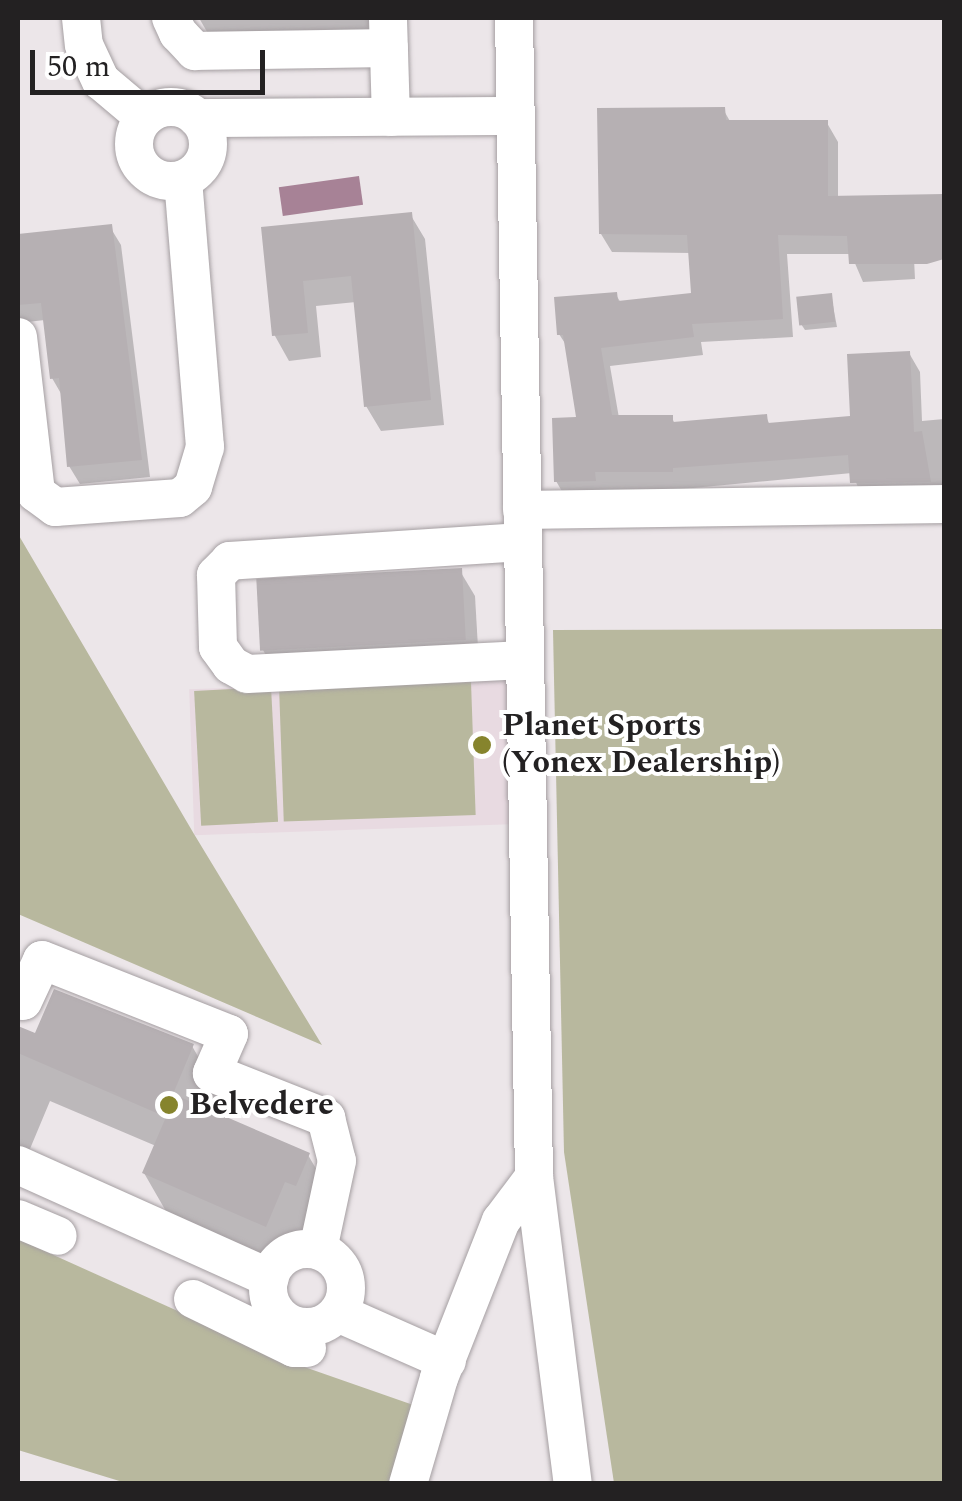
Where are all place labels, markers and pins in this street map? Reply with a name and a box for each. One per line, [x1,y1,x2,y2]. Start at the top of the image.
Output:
place label: Planet Sports (Yonex Dealership) [502,708,780,783]
marker: Planet Sports (Yonex Dealership) [471,734,493,756]
place label: Belvedere [189,1086,334,1124]
marker: Belvedere [158,1094,180,1116]

